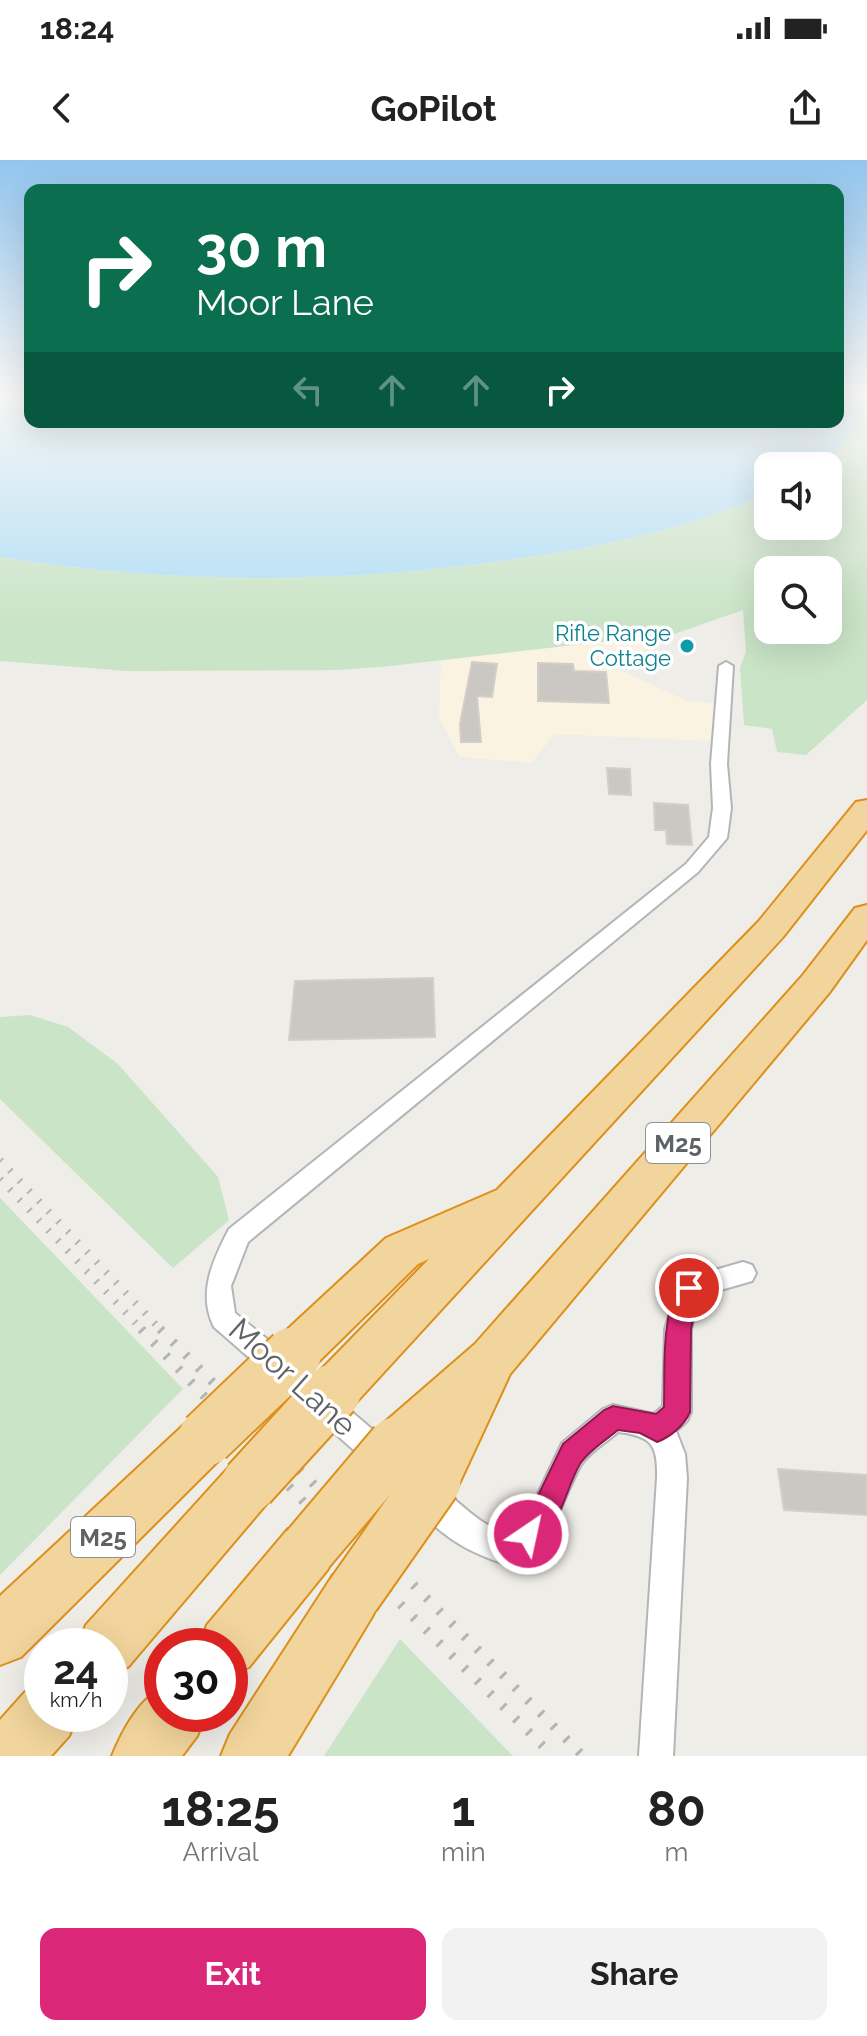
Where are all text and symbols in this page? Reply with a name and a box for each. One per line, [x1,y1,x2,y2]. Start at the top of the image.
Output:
text: 18:24 [40,11,114,46]
icon: back [40,86,84,130]
icon: share [783,86,827,130]
text: GoPilot [371,87,496,129]
text: 30 m [196,214,327,280]
icon: right [64,216,168,320]
text: Moor Lane [196,281,374,323]
icon: left [286,368,330,412]
icon: ahead [370,368,414,412]
icon: ahead [454,368,498,412]
icon: right [538,368,582,412]
map controls [754,452,842,644]
button: sound [754,452,842,540]
button: search [754,556,842,644]
place label: Rifle Range Cottage [555,620,671,671]
marker: Rifle Range Cottage [678,637,696,655]
road number: M25 [646,1123,710,1163]
pin [655,1254,723,1322]
icon: arrive [667,1266,711,1310]
street label: Moor Lane [222,1310,364,1444]
position arrow [486,1492,570,1576]
road number: M25 [71,1517,135,1557]
speed limit sign: 30 [144,1628,248,1732]
text: 24 [53,1646,99,1693]
text: km/h [50,1688,102,1712]
text: 18:25 [161,1781,280,1837]
text: 1 [452,1781,475,1837]
text: 80 [647,1781,706,1837]
text: Arrival [182,1837,259,1867]
text: min [441,1837,486,1867]
text: m [664,1837,688,1867]
button: Exit [40,1928,426,2020]
button: Share [442,1928,827,2020]

